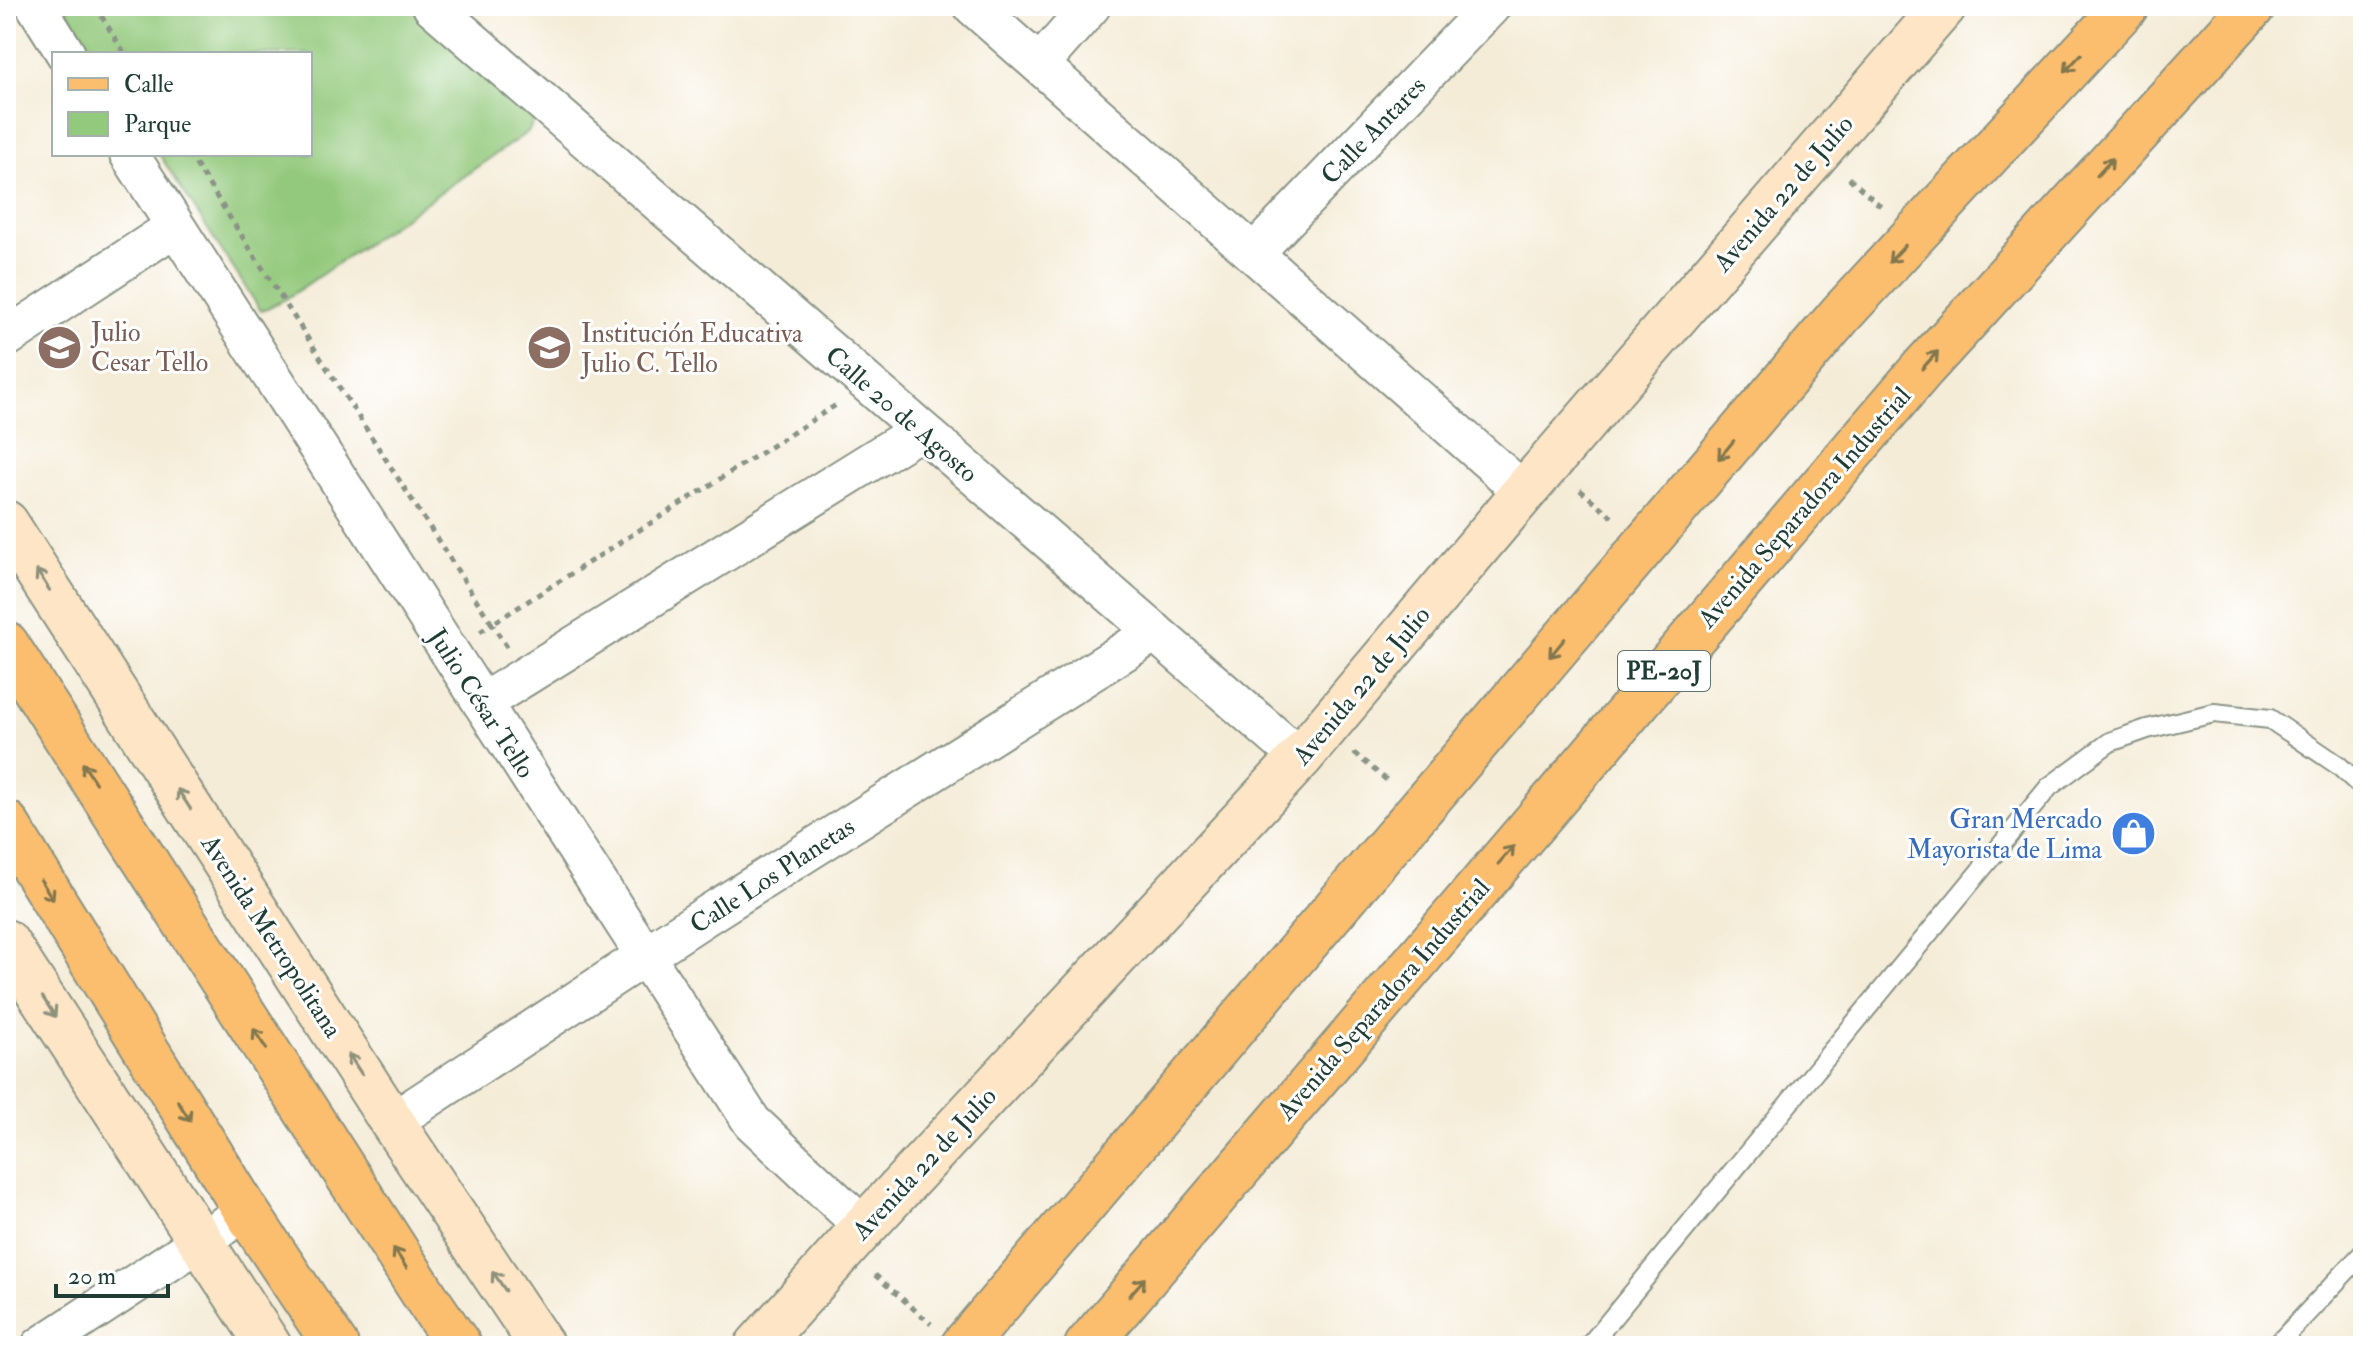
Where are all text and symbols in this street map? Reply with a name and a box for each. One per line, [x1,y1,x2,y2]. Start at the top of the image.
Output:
legend [52,52,312,156]
one-way arrow [2064,53,2082,73]
text: Calle [124,69,174,100]
street label: Calle Antares [1314,70,1433,191]
text: Parque [124,109,191,140]
street label: Avenida 22 de Julio [1706,109,1861,279]
one-way arrow [2096,158,2114,178]
one-way arrow [1888,244,1906,264]
place label: Julio Cesar Tello [90,317,208,379]
place label: Institución Educativa Julio C. Tello [580,318,803,380]
school or university icon: Julio Cesar Tello [36,323,84,371]
school or university icon: Institución Educativa Julio C. Tello [526,324,574,372]
street label: Calle 20 de Agosto [818,340,984,490]
one-way arrow [1921,350,1939,370]
street label: Avenida Separadora Industrial [1691,380,1919,636]
one-way arrow [1717,439,1735,460]
one-way arrow [34,570,51,592]
street label: Avenida 22 de Julio [1285,600,1437,772]
street label: Julio César Tello [420,622,541,784]
one-way arrow [1548,637,1566,658]
road number: PE-20J [1618,651,1710,691]
one-way arrow [81,763,97,785]
one-way arrow [175,788,191,811]
place label: Gran Mercado Mayorista de Lima [1907,804,2102,866]
shop icon: Gran Mercado Mayorista de Lima [2109,810,2157,858]
street label: Calle Los Planetas [684,811,861,941]
street label: Avenida Metropolitana [192,828,349,1045]
one-way arrow [1497,845,1515,866]
street label: Avenida Separadora Industrial [1270,872,1498,1128]
one-way arrow [39,878,55,901]
one-way arrow [40,996,57,1018]
one-way arrow [251,1029,268,1051]
one-way arrow [347,1054,364,1076]
street label: Avenida 22 de Julio [845,1081,1004,1247]
one-way arrow [176,1099,192,1122]
one-way arrow [392,1247,408,1270]
scale bar [56,1248,168,1298]
text: 20 m [68,1261,117,1292]
one-way arrow [490,1271,507,1293]
one-way arrow [1128,1277,1146,1297]

